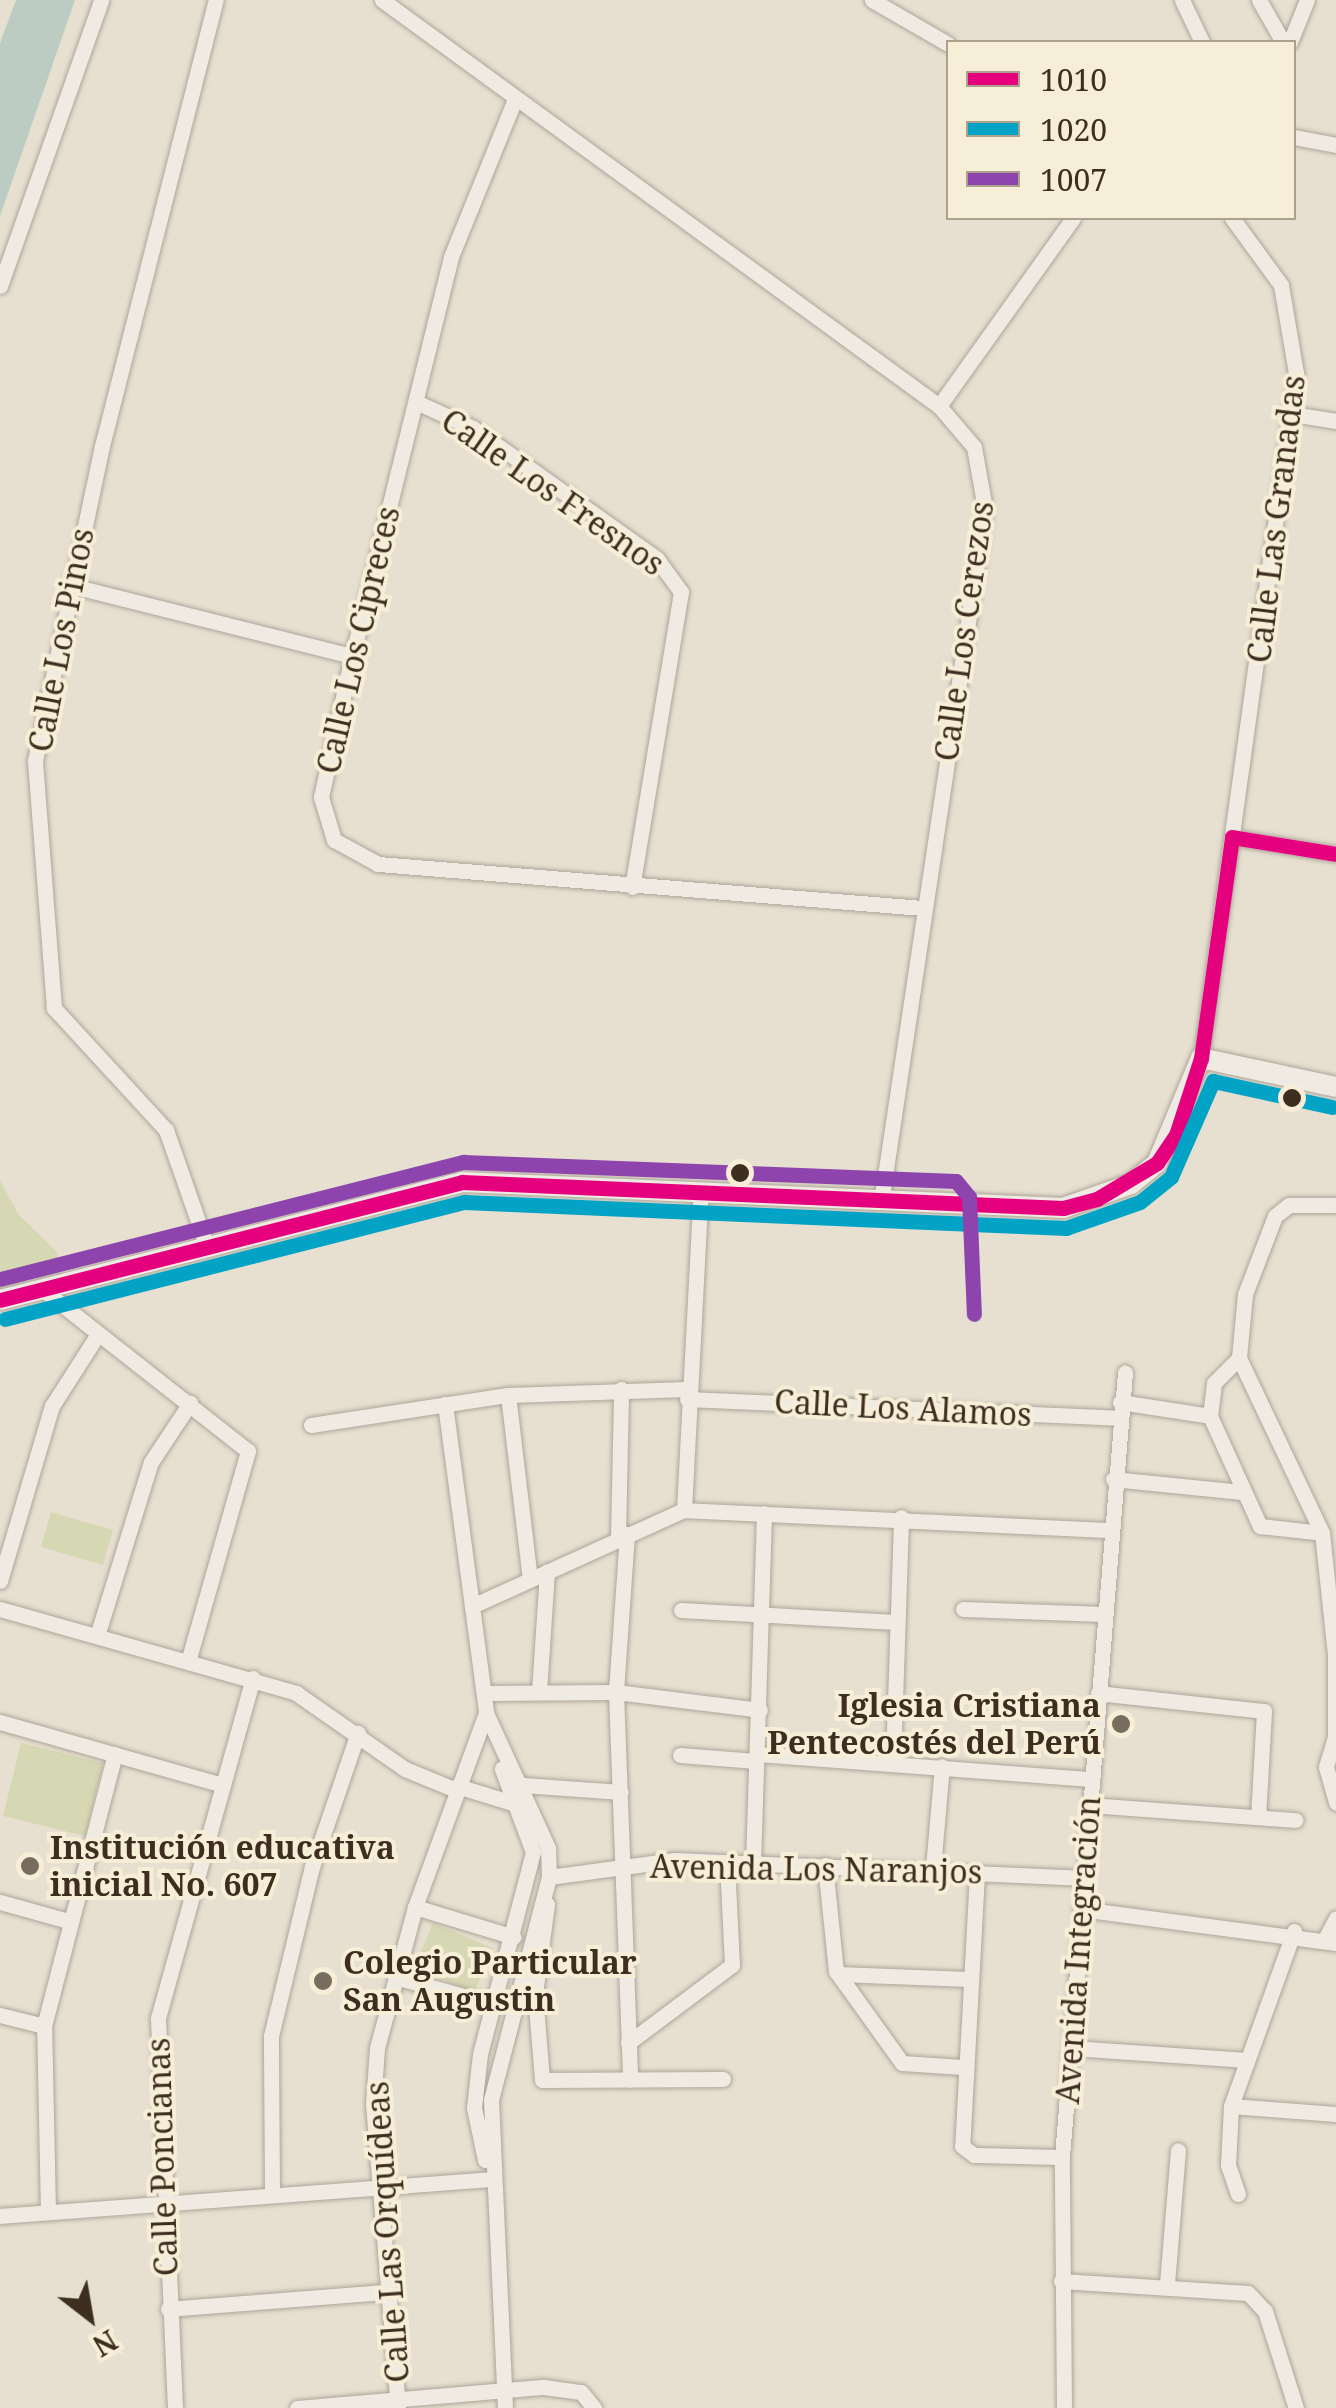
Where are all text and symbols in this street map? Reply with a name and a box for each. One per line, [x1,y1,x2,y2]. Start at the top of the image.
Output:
legend [946,40,1296,220]
text: 1010 [1040,59,1107,100]
text: 1020 [1040,109,1107,150]
text: 1007 [1040,159,1107,200]
street label: Calle Las Granadas [1239,373,1313,665]
street label: Calle Los Fresnos [434,401,672,583]
street label: Calle Los Cerezos [927,498,1001,764]
street label: Calle Los Cipreces [309,503,407,777]
street label: Calle Los Pinos [20,525,102,755]
unlabelled marker [1282,1088,1302,1108]
unlabelled marker [730,1163,750,1183]
street label: Calle Los Alamos [773,1382,1033,1434]
place label: Iglesia Cristiana Pentecostés del Perú [767,1687,1101,1762]
marker: Iglesia Cristiana Pentecostés del Perú [1110,1713,1132,1735]
street label: Avenida Integración [1048,1795,1108,2105]
place label: Institución educativa inicial No. 607 [50,1829,395,1904]
street label: Avenida Los Naranjos [650,1847,982,1891]
marker: Institución educativa inicial No. 607 [19,1855,41,1877]
place label: Colegio Particular San Augustin [343,1944,637,2019]
marker: Colegio Particular San Augustin [312,1970,334,1992]
street label: Calle Poncianas [139,2037,185,2277]
street label: Calle Las Orquídeas [357,2080,417,2384]
north arrow [40,2268,140,2368]
text: N [86,2322,125,2366]

